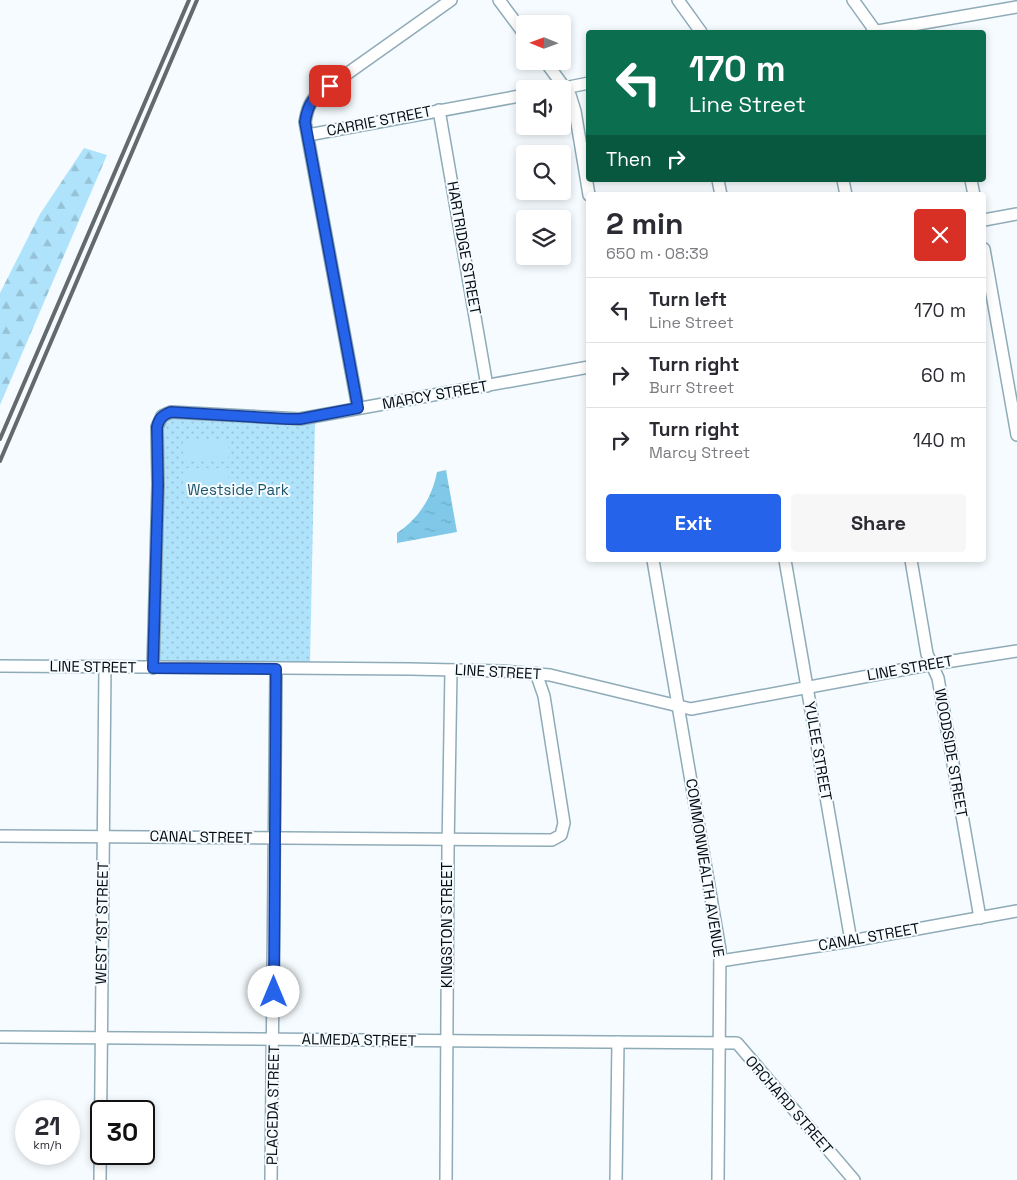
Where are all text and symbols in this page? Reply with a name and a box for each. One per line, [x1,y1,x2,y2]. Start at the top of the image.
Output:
north arrow [516,15,571,70]
map controls [516,15,571,265]
text: 170 m [689,47,786,91]
icon: left [606,50,671,115]
pin [309,65,351,107]
icon: arrive [316,72,344,100]
button: sound [516,80,571,135]
text: Line Street [689,90,806,118]
street label: CARRIE STREET [325,101,433,140]
button: search [516,145,571,200]
icon: right [662,145,690,173]
text: Then [606,147,652,172]
street label: HARTRIDGE STREET [443,180,486,316]
text: 2 min [606,204,684,243]
button: close [914,209,966,261]
button: layers [516,210,571,265]
text: 650 m · 08:39 [606,243,708,264]
text: Turn left [649,287,727,312]
icon: left [606,296,634,324]
text: 170 m [914,298,966,323]
text: Line Street [649,312,734,333]
text: Turn right [649,352,739,377]
icon: right [606,361,634,389]
text: 60 m [921,363,966,388]
street label: MARCY STREET [381,376,489,413]
text: Burr Street [649,377,734,398]
text: Turn right [649,417,739,442]
icon: right [606,426,634,454]
text: 140 m [913,428,966,453]
text: Marcy Street [649,442,750,463]
park label: Westside Park [187,480,289,499]
button: Exit [606,494,781,552]
button: Share [791,494,966,552]
street label: LINE STREET [866,651,955,684]
street label: LINE STREET [49,656,137,677]
street label: LINE STREET [454,660,542,683]
street label: WOODSIDE STREET [931,687,972,819]
street label: YULEE STREET [800,700,837,802]
street label: COMMONWEALTH AVENUE [682,777,729,959]
street label: CANAL STREET [149,826,253,847]
street label: WEST 1ST STREET [91,861,112,984]
street label: KINGSTON STREET [437,862,456,988]
street label: CANAL STREET [817,918,921,955]
position arrow [247,965,299,1017]
street label: ALMEDA STREET [302,1029,417,1050]
street label: PLACEDA STREET [262,1045,283,1165]
street label: ORCHARD STREET [741,1051,837,1158]
speed limit sign: 30 [90,1100,155,1165]
text: 21 [34,1110,61,1142]
text: km/h [33,1137,62,1153]

